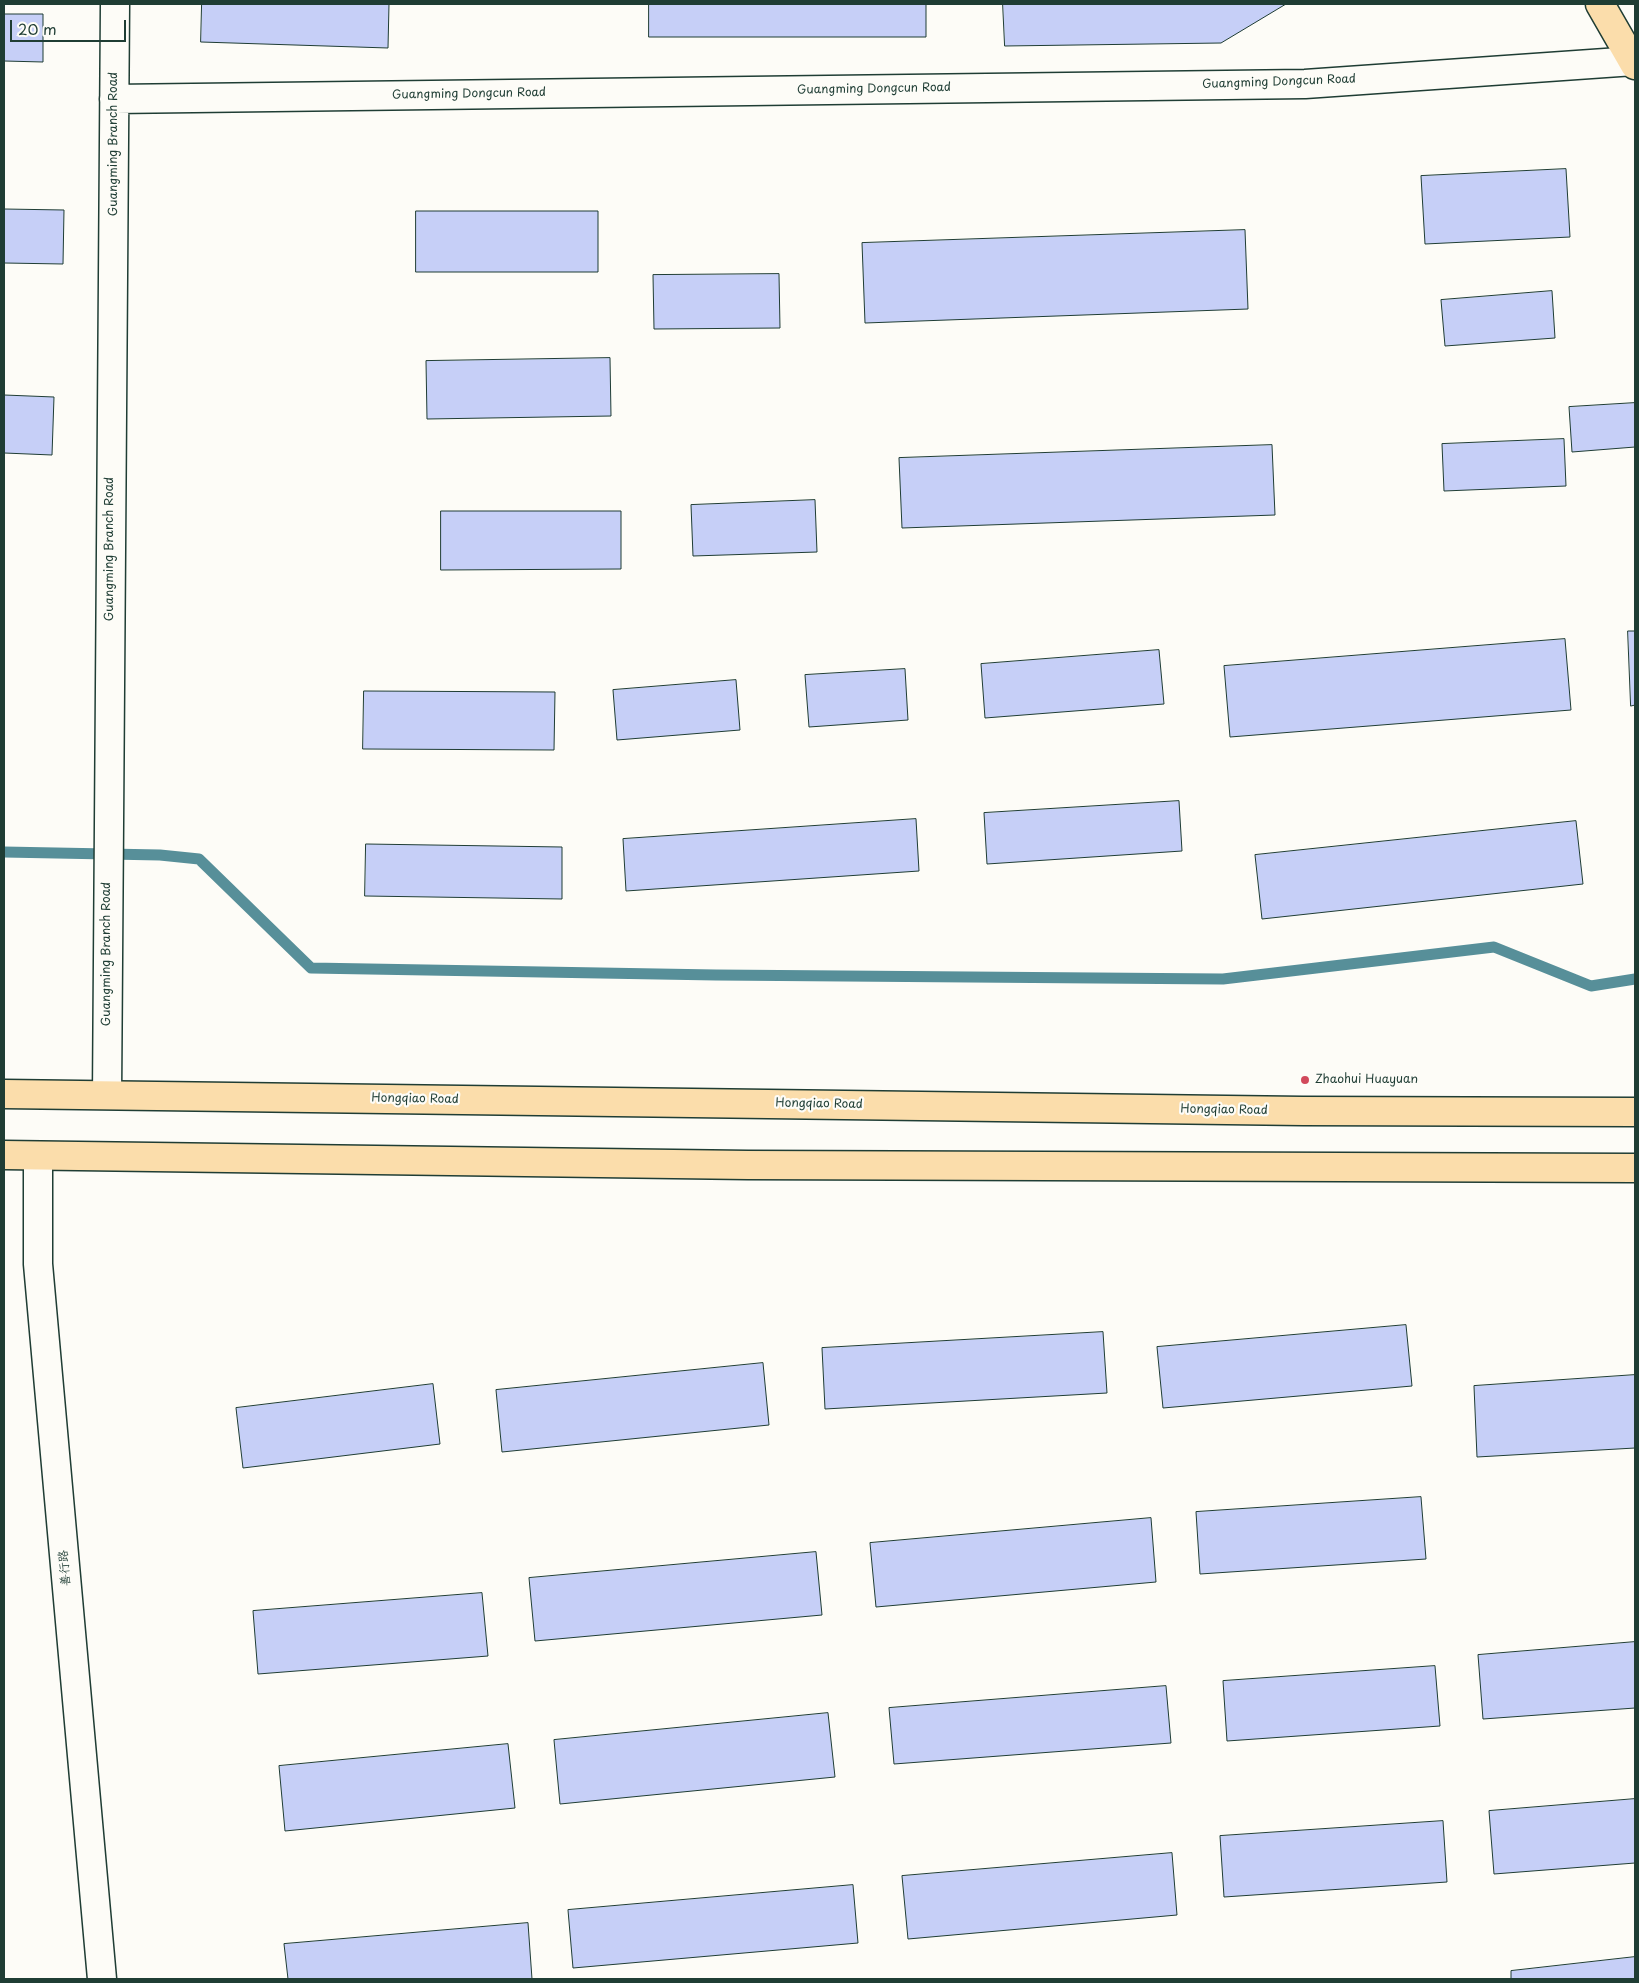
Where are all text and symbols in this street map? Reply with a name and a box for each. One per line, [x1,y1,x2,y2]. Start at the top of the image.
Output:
scale bar [12,10,129,42]
text: 20 m [18,17,57,40]
street label: Guangming Branch Road [107,72,121,216]
street label: Guangming Dongcun Road [1202,72,1356,92]
street label: Guangming Dongcun Road [797,80,951,98]
street label: Guangming Dongcun Road [392,85,546,103]
street label: Guangming Branch Road [103,477,117,621]
street label: Guangming Branch Road [100,882,114,1026]
place label: Zhaohui Huayuan [1315,1073,1418,1087]
marker: Zhaohui Huayuan [1299,1074,1311,1086]
street label: Hongqiao Road [371,1091,459,1107]
street label: Hongqiao Road [775,1096,863,1112]
street label: Hongqiao Road [1180,1102,1268,1118]
street label: 善行路 [56,1549,74,1587]

